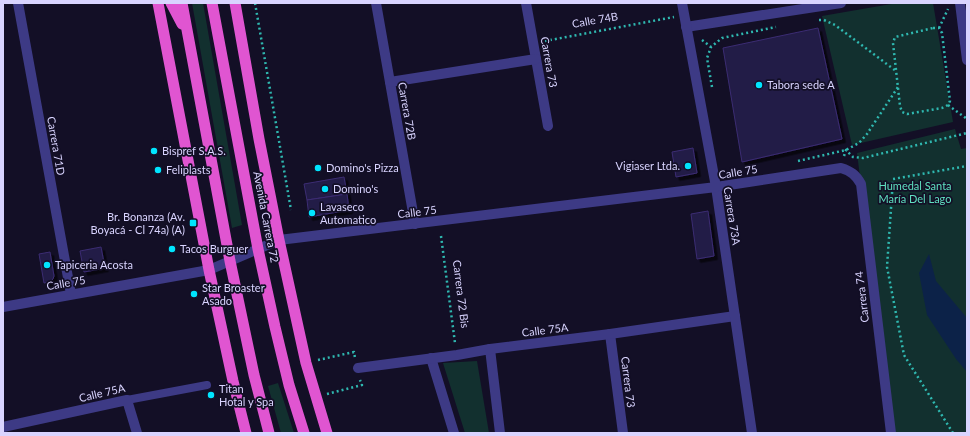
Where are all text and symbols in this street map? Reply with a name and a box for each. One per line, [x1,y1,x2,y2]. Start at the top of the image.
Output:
street label: Calle 74B [571,9,619,30]
street label: Carrera 73 [539,35,560,88]
place label: Tabora sede A [767,78,835,91]
marker: Tabora sede A [754,80,764,90]
street label: Carrera 72B [396,81,419,141]
street label: Carrera 71D [45,115,68,176]
place label: Bispref S.A.S. [162,144,226,157]
marker: Bispref S.A.S. [149,146,159,156]
place label: Vigiaser Ltda. [616,159,680,172]
place label: Domino's Pizza [326,161,399,174]
marker: Vigiaser Ltda. [683,161,693,171]
street label: Calle 75 [717,162,758,181]
place label: Feliplasts [166,163,211,176]
marker: Domino's Pizza [313,163,323,173]
marker: Feliplasts [153,165,163,175]
street label: Avenida Carrera 72 [251,170,282,264]
park label: Humedal Santa María Del Lago [878,179,952,205]
place label: Domino's [333,182,379,195]
marker: Domino's [320,184,330,194]
street label: Carrera 73A [721,186,744,247]
place label: Lavaseco Automatico [320,200,376,226]
street label: Calle 75 [397,203,437,220]
marker: Lavaseco Automatico [307,208,317,218]
place label: Br. Bonanza (Av. Boyacá - Cl 74a) (A) [91,210,185,236]
marker: Br. Bonanza (Av. Boyacá - Cl 74a) (A) [188,218,198,228]
place label: Tacos Burguer [180,242,248,255]
marker: Tacos Burguer [167,244,177,254]
place label: Tapiceria Acosta [55,258,133,271]
street label: Carrera 72 Bis [451,259,472,329]
marker: Tapiceria Acosta [42,260,52,270]
street label: Carrera 74 [852,270,871,323]
street label: Calle 75 [45,273,86,292]
place label: Star Broaster Asado [202,281,265,307]
marker: Star Broaster Asado [189,289,199,299]
street label: Calle 75A [521,320,570,339]
street label: Carrera 73 [619,356,638,408]
street label: Calle 75A [78,381,127,404]
place label: Titan Hotal y Spa [219,382,274,408]
marker: Titan Hotal y Spa [206,390,216,400]

